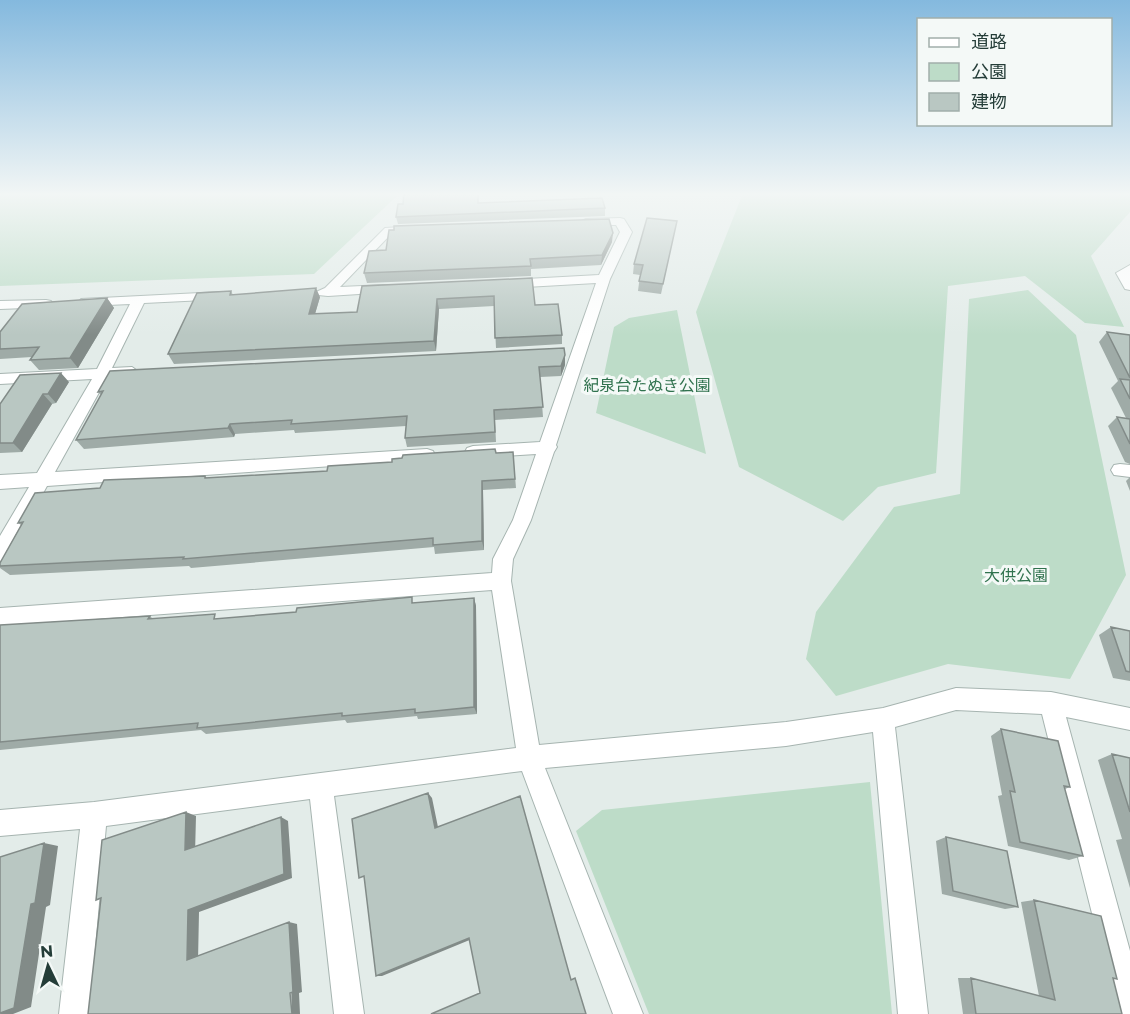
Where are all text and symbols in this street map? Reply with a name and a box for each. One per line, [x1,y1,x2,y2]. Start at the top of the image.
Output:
legend [917,18,1112,126]
text: 道路 [971,31,1007,53]
text: 公園 [971,61,1007,83]
text: 建物 [971,91,1007,113]
park label: 紀泉台たぬき公園 [583,376,711,395]
park label: 大供公園 [984,566,1048,585]
north arrow [18,936,78,996]
text: N [39,942,54,962]

